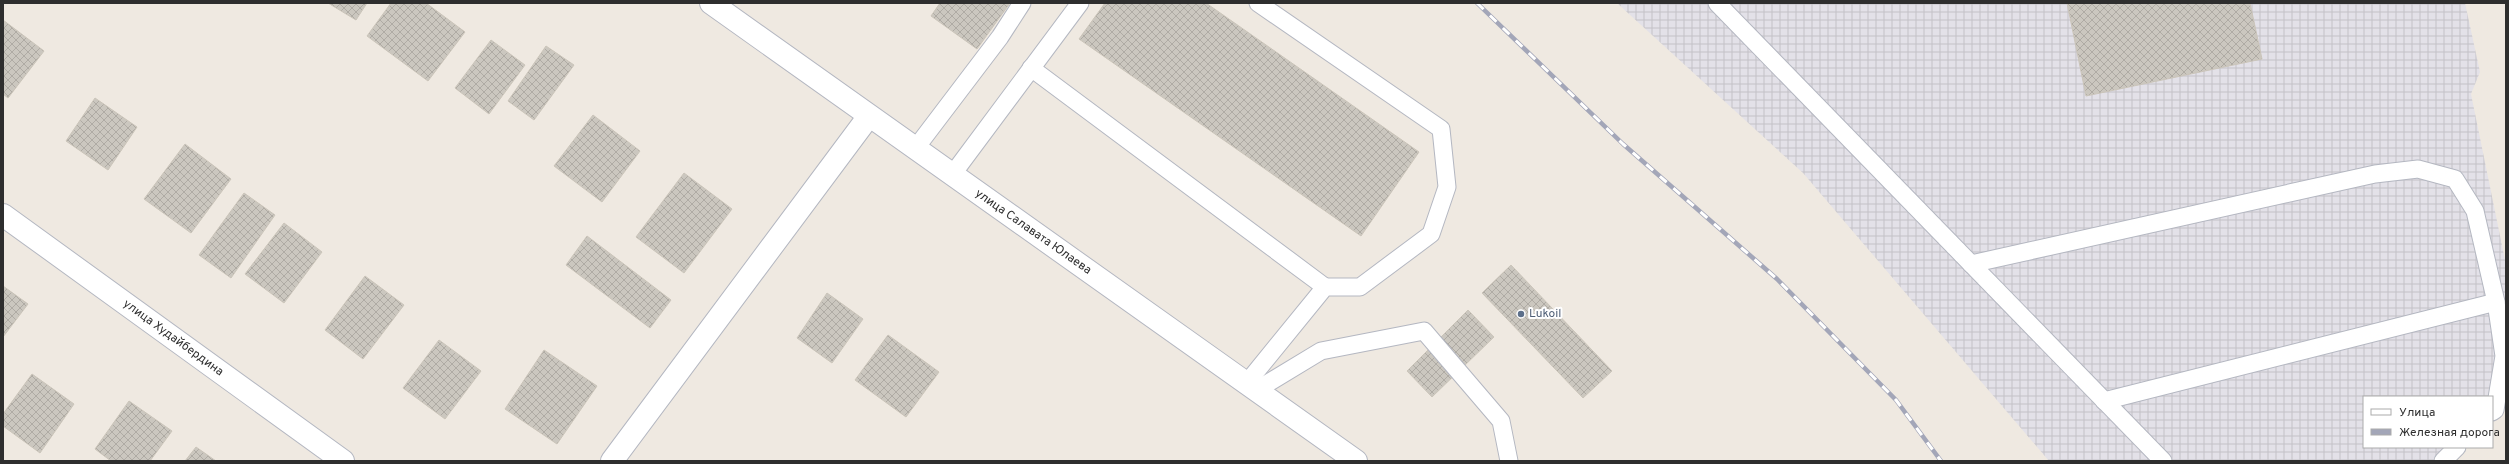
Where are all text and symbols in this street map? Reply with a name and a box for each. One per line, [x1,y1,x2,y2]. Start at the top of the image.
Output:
street label: улица Салавата Юлаева [972,186,1094,278]
street label: улица Худайбердина [119,296,227,380]
place label: Lukoil [1529,306,1561,322]
marker: Lukoil [1516,309,1526,319]
legend [2363,396,2493,448]
text: Улица [2399,405,2435,421]
text: Железная дорога [2399,425,2500,441]

